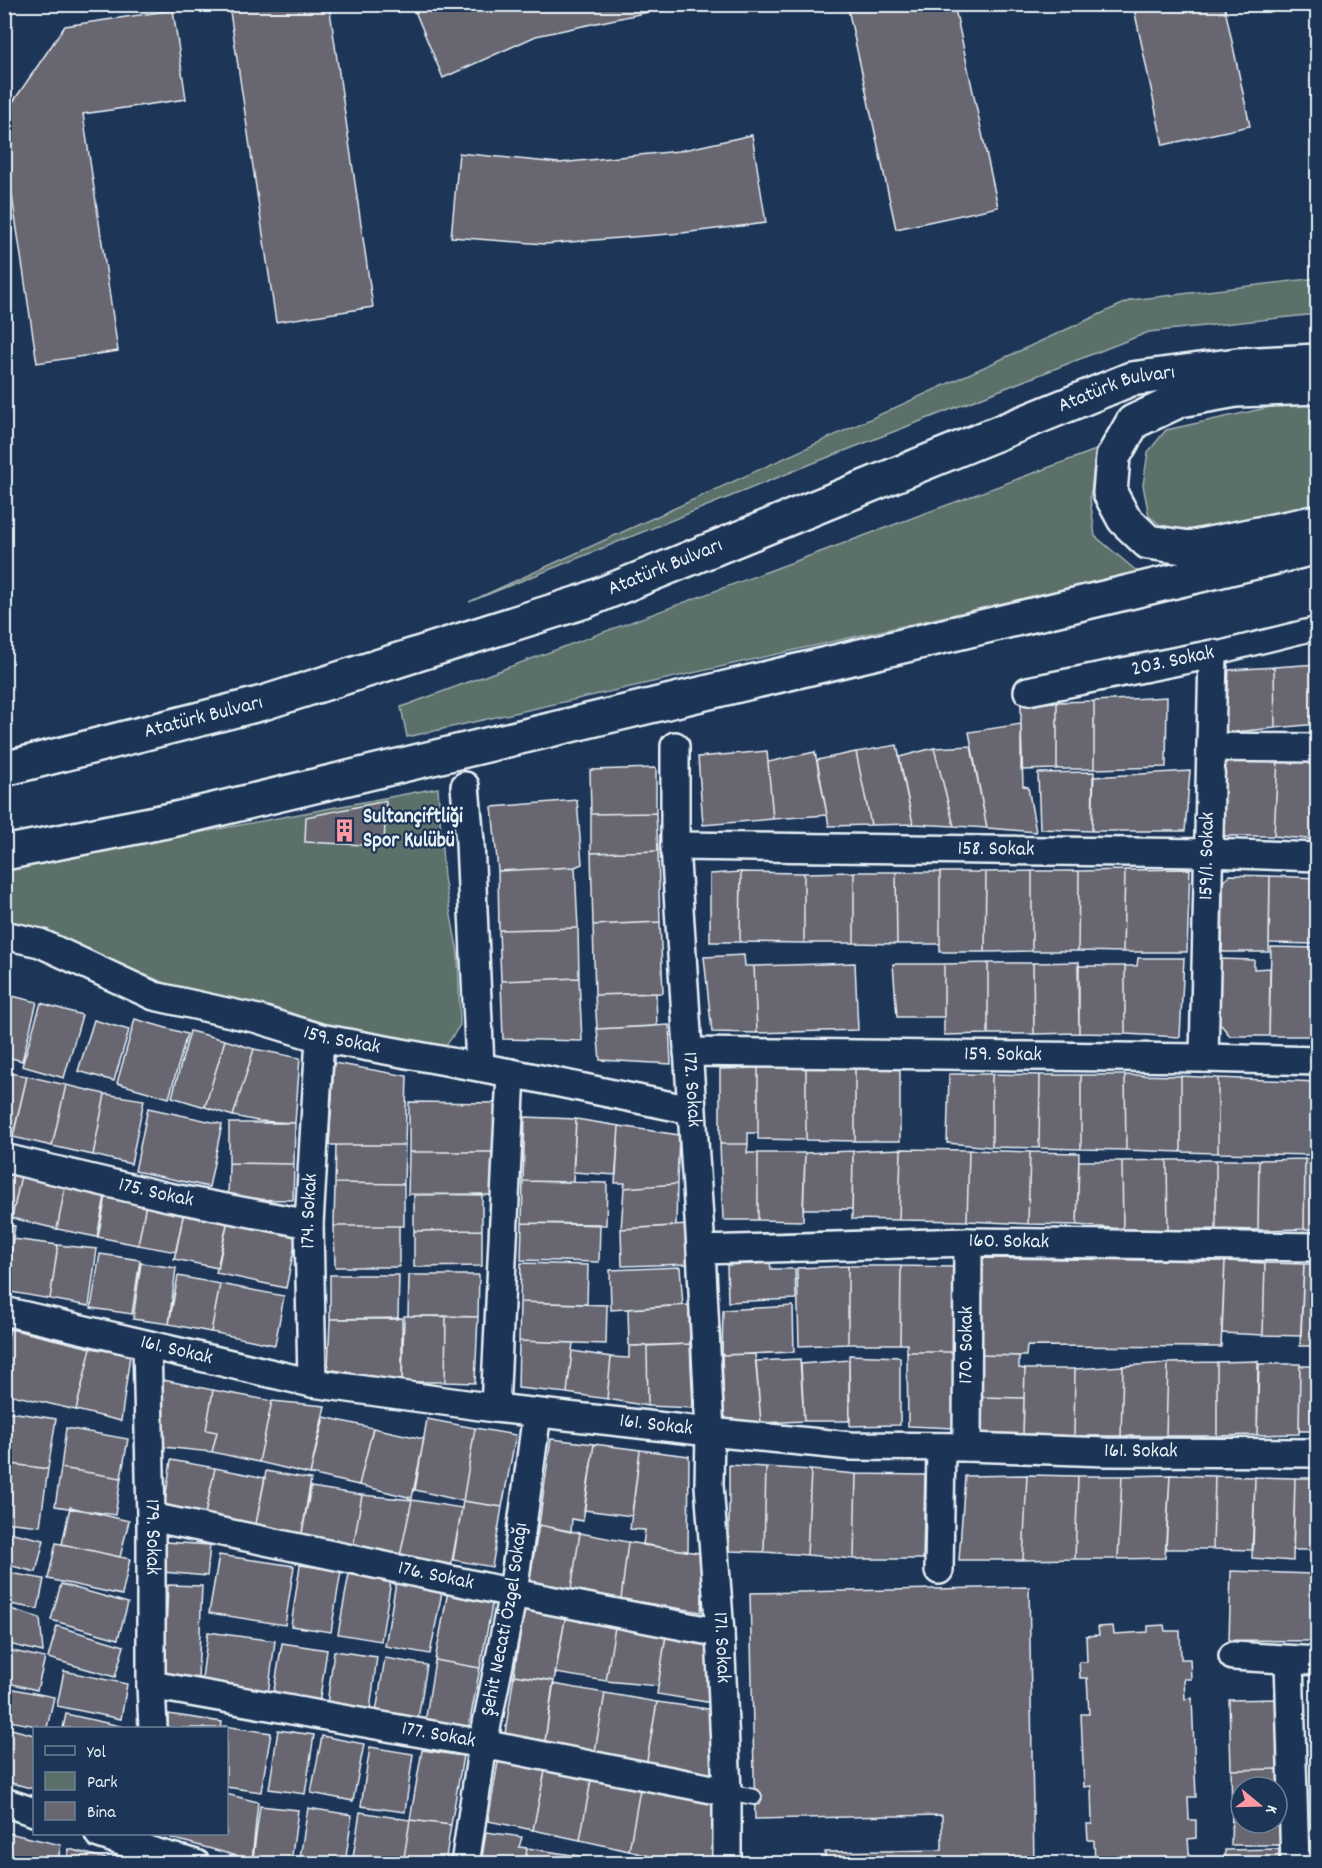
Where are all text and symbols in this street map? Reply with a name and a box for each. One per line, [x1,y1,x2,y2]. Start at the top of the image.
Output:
street label: Atatürk Bulvarı [1054,358,1177,422]
street label: Atatürk Bulvarı [604,531,727,605]
street label: 203. Sokak [1129,639,1217,685]
street label: Atatürk Bulvarı [141,689,266,748]
place label: Sultançiftliği Spor Kulübü [363,803,463,857]
street label: 159/1. Sokak [1192,811,1224,901]
building icon: Sultançiftliği Spor Kulübü [332,817,358,843]
street label: 158. Sokak [957,835,1035,866]
street label: 159. Sokak [299,1019,383,1064]
street label: 159. Sokak [964,1040,1042,1071]
street label: 172. Sokak [673,1051,708,1128]
street label: 175. Sokak [115,1171,196,1217]
street label: 174. Sokak [294,1173,327,1249]
street label: 160. Sokak [968,1227,1049,1258]
street label: 170. Sokak [952,1306,983,1384]
street label: 161. Sokak [137,1328,216,1374]
street label: 161. Sokak [618,1407,694,1445]
street label: 161. Sokak [1104,1437,1178,1467]
street label: 179. Sokak [136,1498,166,1575]
street label: Şehit Necati Özgel Sokağı [474,1521,537,1719]
street label: 176. Sokak [395,1554,477,1599]
street label: 171. Sokak [703,1611,737,1684]
street label: 177. Sokak [399,1715,478,1757]
legend [33,1727,228,1835]
text: Yol [87,1741,107,1766]
text: Park [87,1771,118,1796]
north arrow [1229,1775,1289,1835]
text: Bina [87,1801,116,1826]
text: K [1259,1802,1283,1817]

